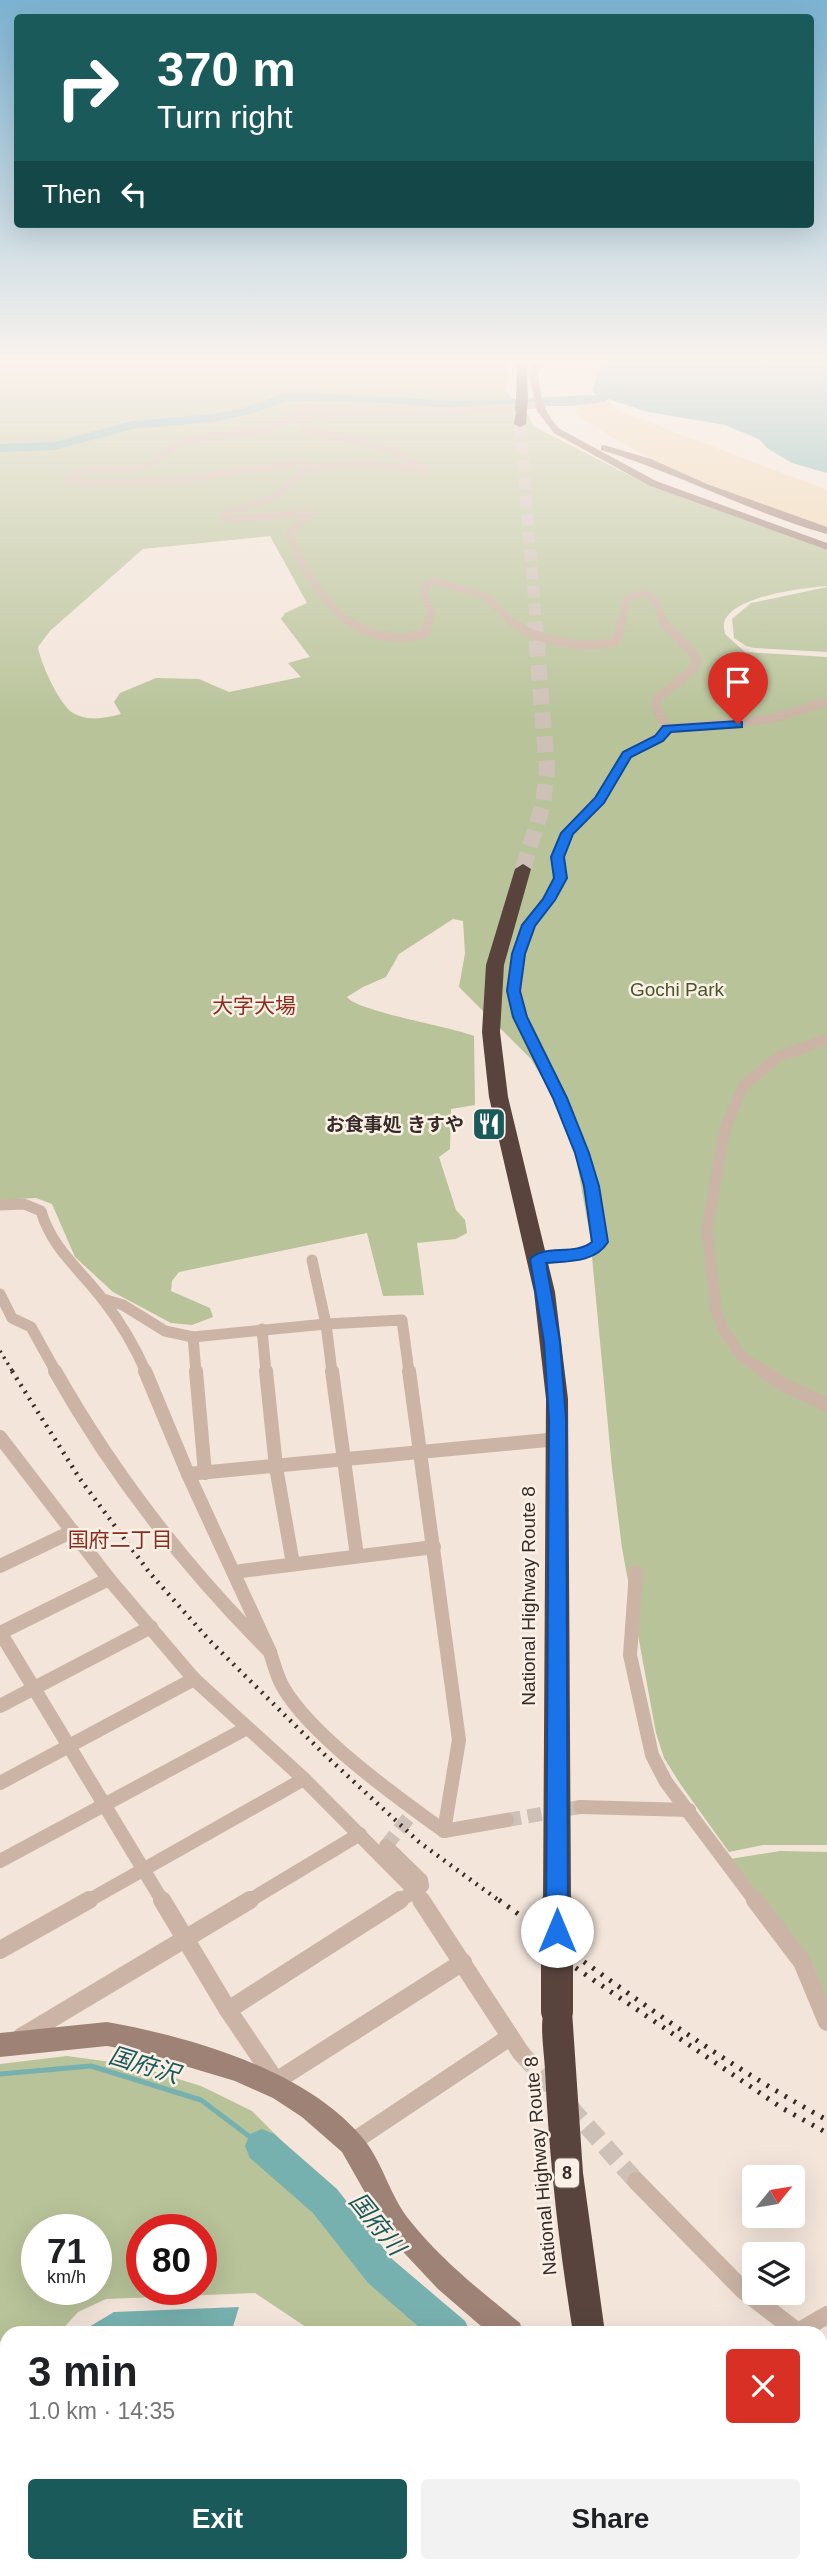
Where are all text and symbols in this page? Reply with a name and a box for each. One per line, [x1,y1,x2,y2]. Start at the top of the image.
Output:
icon: right [42,42,133,133]
text: 370 m [157,42,296,96]
text: Turn right [157,99,293,135]
icon: left [115,175,153,213]
text: Then [42,179,101,209]
pin [708,652,768,724]
icon: arrive [719,663,757,701]
park label: Gochi Park [630,979,724,1000]
district label: 大字大場 [212,994,296,1017]
restaurant icon: お食事処 きすや [470,1105,508,1143]
place label: お食事処 きすや [326,1114,464,1135]
street label: National Highway Route 8 [518,1486,539,1706]
district label: 国府二丁目 [68,1528,173,1551]
position arrow [520,1894,594,1968]
water label: 国府沢 [106,2041,185,2089]
street label: National Highway Route 8 [520,2056,561,2276]
road number: 8 [555,2158,579,2188]
north arrow [742,2165,805,2228]
map controls [742,2165,805,2305]
water label: 国府川 [344,2187,412,2262]
speed limit sign: 80 [126,2214,217,2305]
text: 71 [47,2231,86,2270]
button: layers [742,2242,805,2305]
text: km/h [47,2267,86,2287]
text: 3 min [28,2348,138,2395]
button: close [726,2349,800,2423]
text: 1.0 km · 14:35 [28,2398,175,2424]
button: Exit [28,2479,407,2559]
button: Share [421,2479,800,2559]

